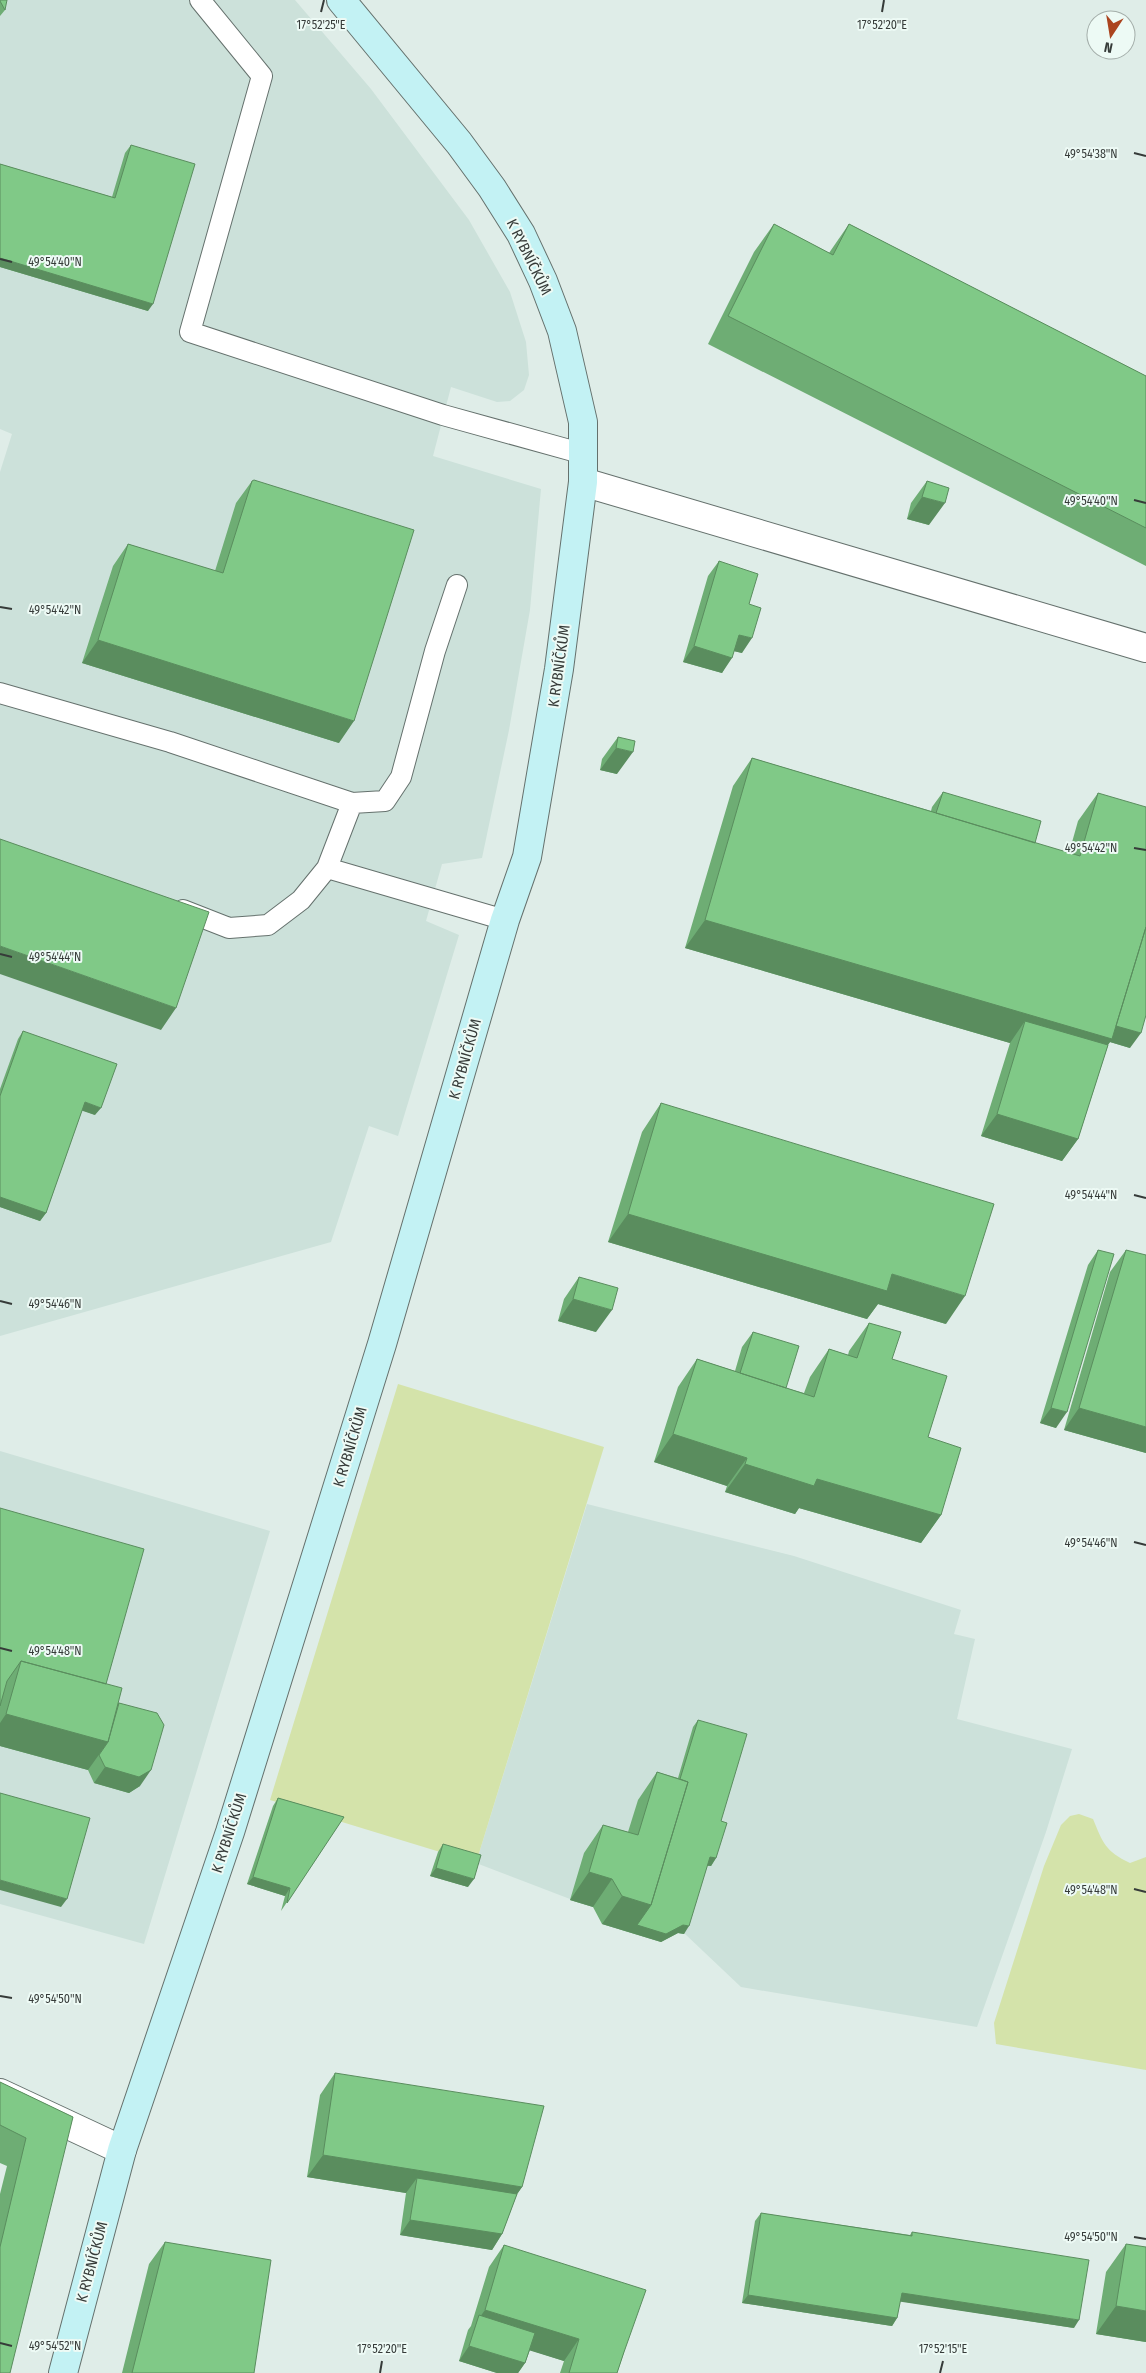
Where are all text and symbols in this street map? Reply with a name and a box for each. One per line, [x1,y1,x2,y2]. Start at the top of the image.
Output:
north arrow [1086,10,1136,60]
text: 17°52'25"E [297,18,346,32]
text: 17°52'20"E [857,18,907,32]
text: N [1103,38,1114,56]
text: 49°54'38"N [1064,147,1118,161]
street label: K RYBNÍČKŮM [503,215,556,298]
text: 49°54'40"N [28,255,82,269]
text: 49°54'40"N [1064,494,1118,508]
text: 49°54'42"N [29,603,81,617]
street label: K RYBNÍČKŮM [543,624,574,708]
text: 49°54'42"N [1065,841,1117,855]
text: 49°54'44"N [29,950,81,964]
street label: K RYBNÍČKŮM [444,1016,485,1101]
text: 49°54'44"N [1065,1188,1117,1202]
text: 49°54'46"N [28,1297,82,1311]
street label: K RYBNÍČKŮM [328,1404,371,1489]
text: 49°54'46"N [1064,1536,1118,1550]
text: 49°54'48"N [28,1644,82,1658]
street label: K RYBNÍČKŮM [207,1790,250,1875]
text: 49°54'48"N [1064,1883,1118,1897]
text: 49°54'50"N [28,1992,82,2006]
street label: K RYBNÍČKŮM [72,2219,111,2304]
text: 49°54'50"N [1064,2230,1118,2244]
text: 49°54'52"N [29,2339,81,2353]
text: 17°52'20"E [357,2342,407,2356]
text: 17°52'15"E [919,2342,968,2356]

